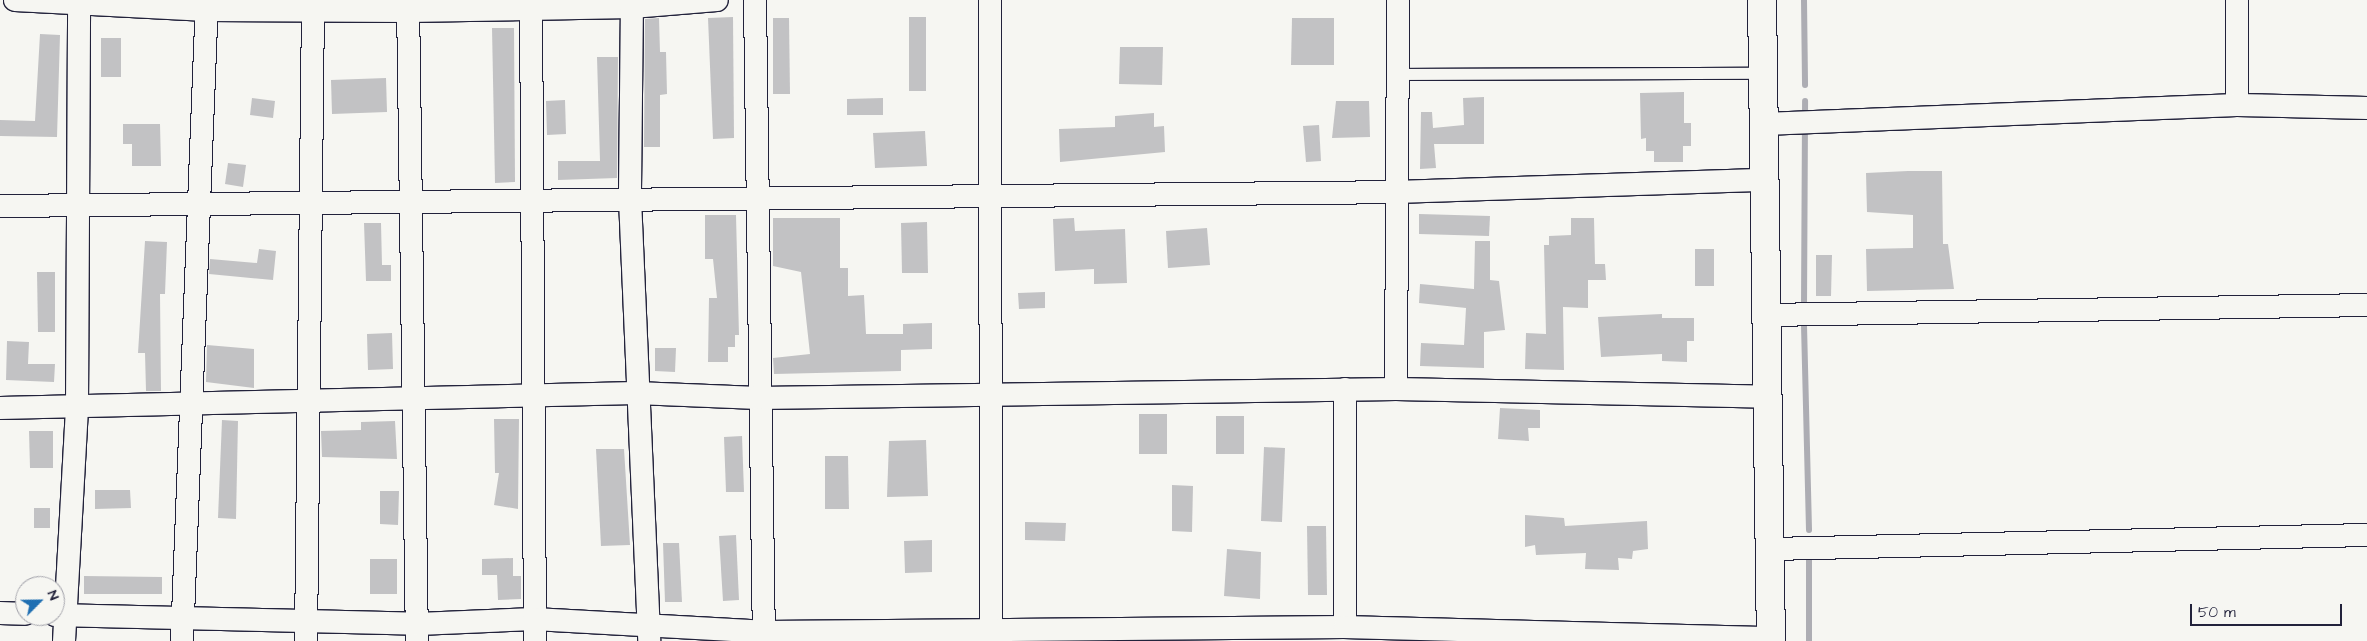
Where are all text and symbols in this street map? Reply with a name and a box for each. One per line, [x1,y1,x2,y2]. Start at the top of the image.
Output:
north arrow [15,576,65,626]
text: N [42,588,64,603]
scale bar [2192,594,2344,626]
text: 50 m [2198,602,2236,623]

